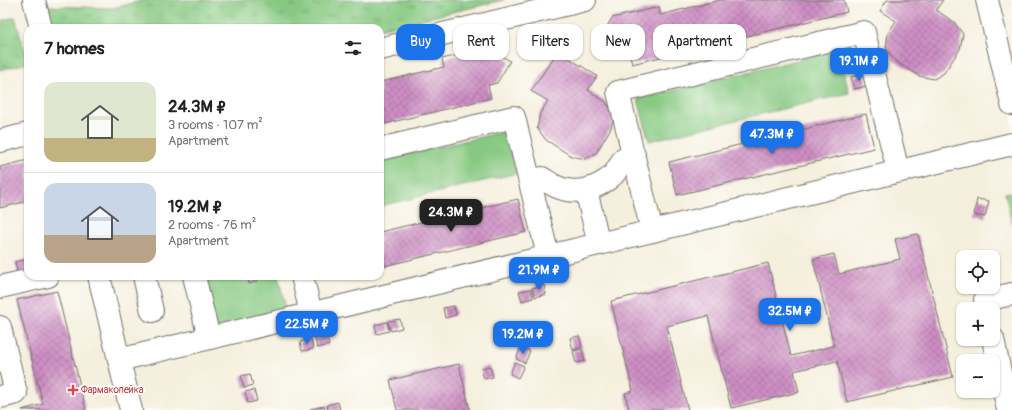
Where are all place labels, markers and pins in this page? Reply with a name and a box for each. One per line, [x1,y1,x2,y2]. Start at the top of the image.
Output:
pin: 19.1M ₽ [822,48,896,82]
pin: 47.3M ₽ [735,121,809,155]
pin: 24.3M ₽ [414,199,488,233]
pin: 21.9M ₽ [502,257,576,291]
pin: 32.5M ₽ [753,298,827,332]
pin: 22.5M ₽ [270,311,344,345]
pin: 19.2M ₽ [486,321,560,355]
place label: Фармакопейка [81,384,144,396]
marker: Фармакопейка [68,385,78,395]

